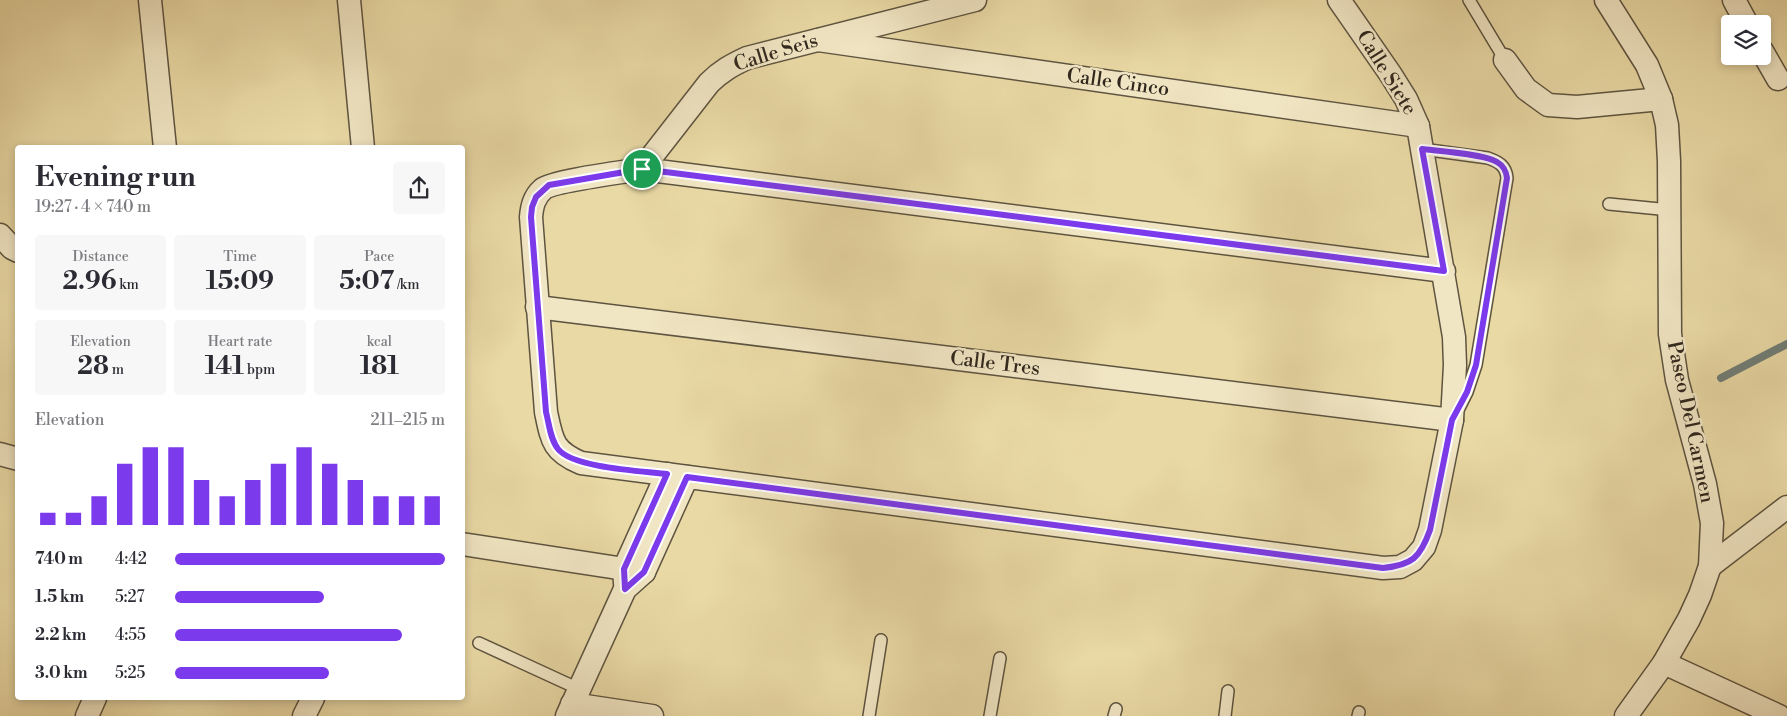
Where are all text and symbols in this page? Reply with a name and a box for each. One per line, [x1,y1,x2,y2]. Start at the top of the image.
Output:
map controls [1721,15,1771,65]
button: layers [1721,15,1771,65]
street label: Calle Siete [1350,26,1422,120]
street label: Calle Seis [731,28,821,78]
street label: Calle Cinco [1065,63,1171,103]
pin [621,148,663,190]
icon: arrive [628,155,656,183]
text: Evening run [35,160,196,195]
button: share [393,162,445,214]
text: 19:27 · 4 × 740 m [35,197,151,217]
text: Distance [72,248,129,266]
text: Time [223,248,257,266]
text: Pace [364,248,394,266]
text: 2.96 [62,266,116,297]
text: 15:09 [206,266,274,297]
text: 5:07 [339,266,394,297]
text: km [116,276,139,294]
text: /km [394,276,419,294]
text: Elevation [70,333,131,351]
text: Heart rate [208,333,272,351]
text: kcal [367,333,392,351]
street label: Paseo Del Carmen [1661,339,1719,505]
street label: Calle Tres [949,346,1041,382]
text: 28 [77,351,109,382]
text: 141 [205,351,244,382]
text: 181 [360,351,399,382]
text: m [109,361,124,379]
text: bpm [244,361,275,379]
text: Elevation [35,410,104,430]
text: 211–215 m [370,410,445,430]
text: 740 m [35,549,83,569]
text: 4:42 [115,549,147,569]
text: 1.5 km [35,587,84,607]
text: 5:27 [115,587,145,607]
text: 2.2 km [35,625,86,645]
text: 4:55 [115,625,146,645]
text: 3.0 km [35,663,88,683]
text: 5:25 [115,663,145,683]

